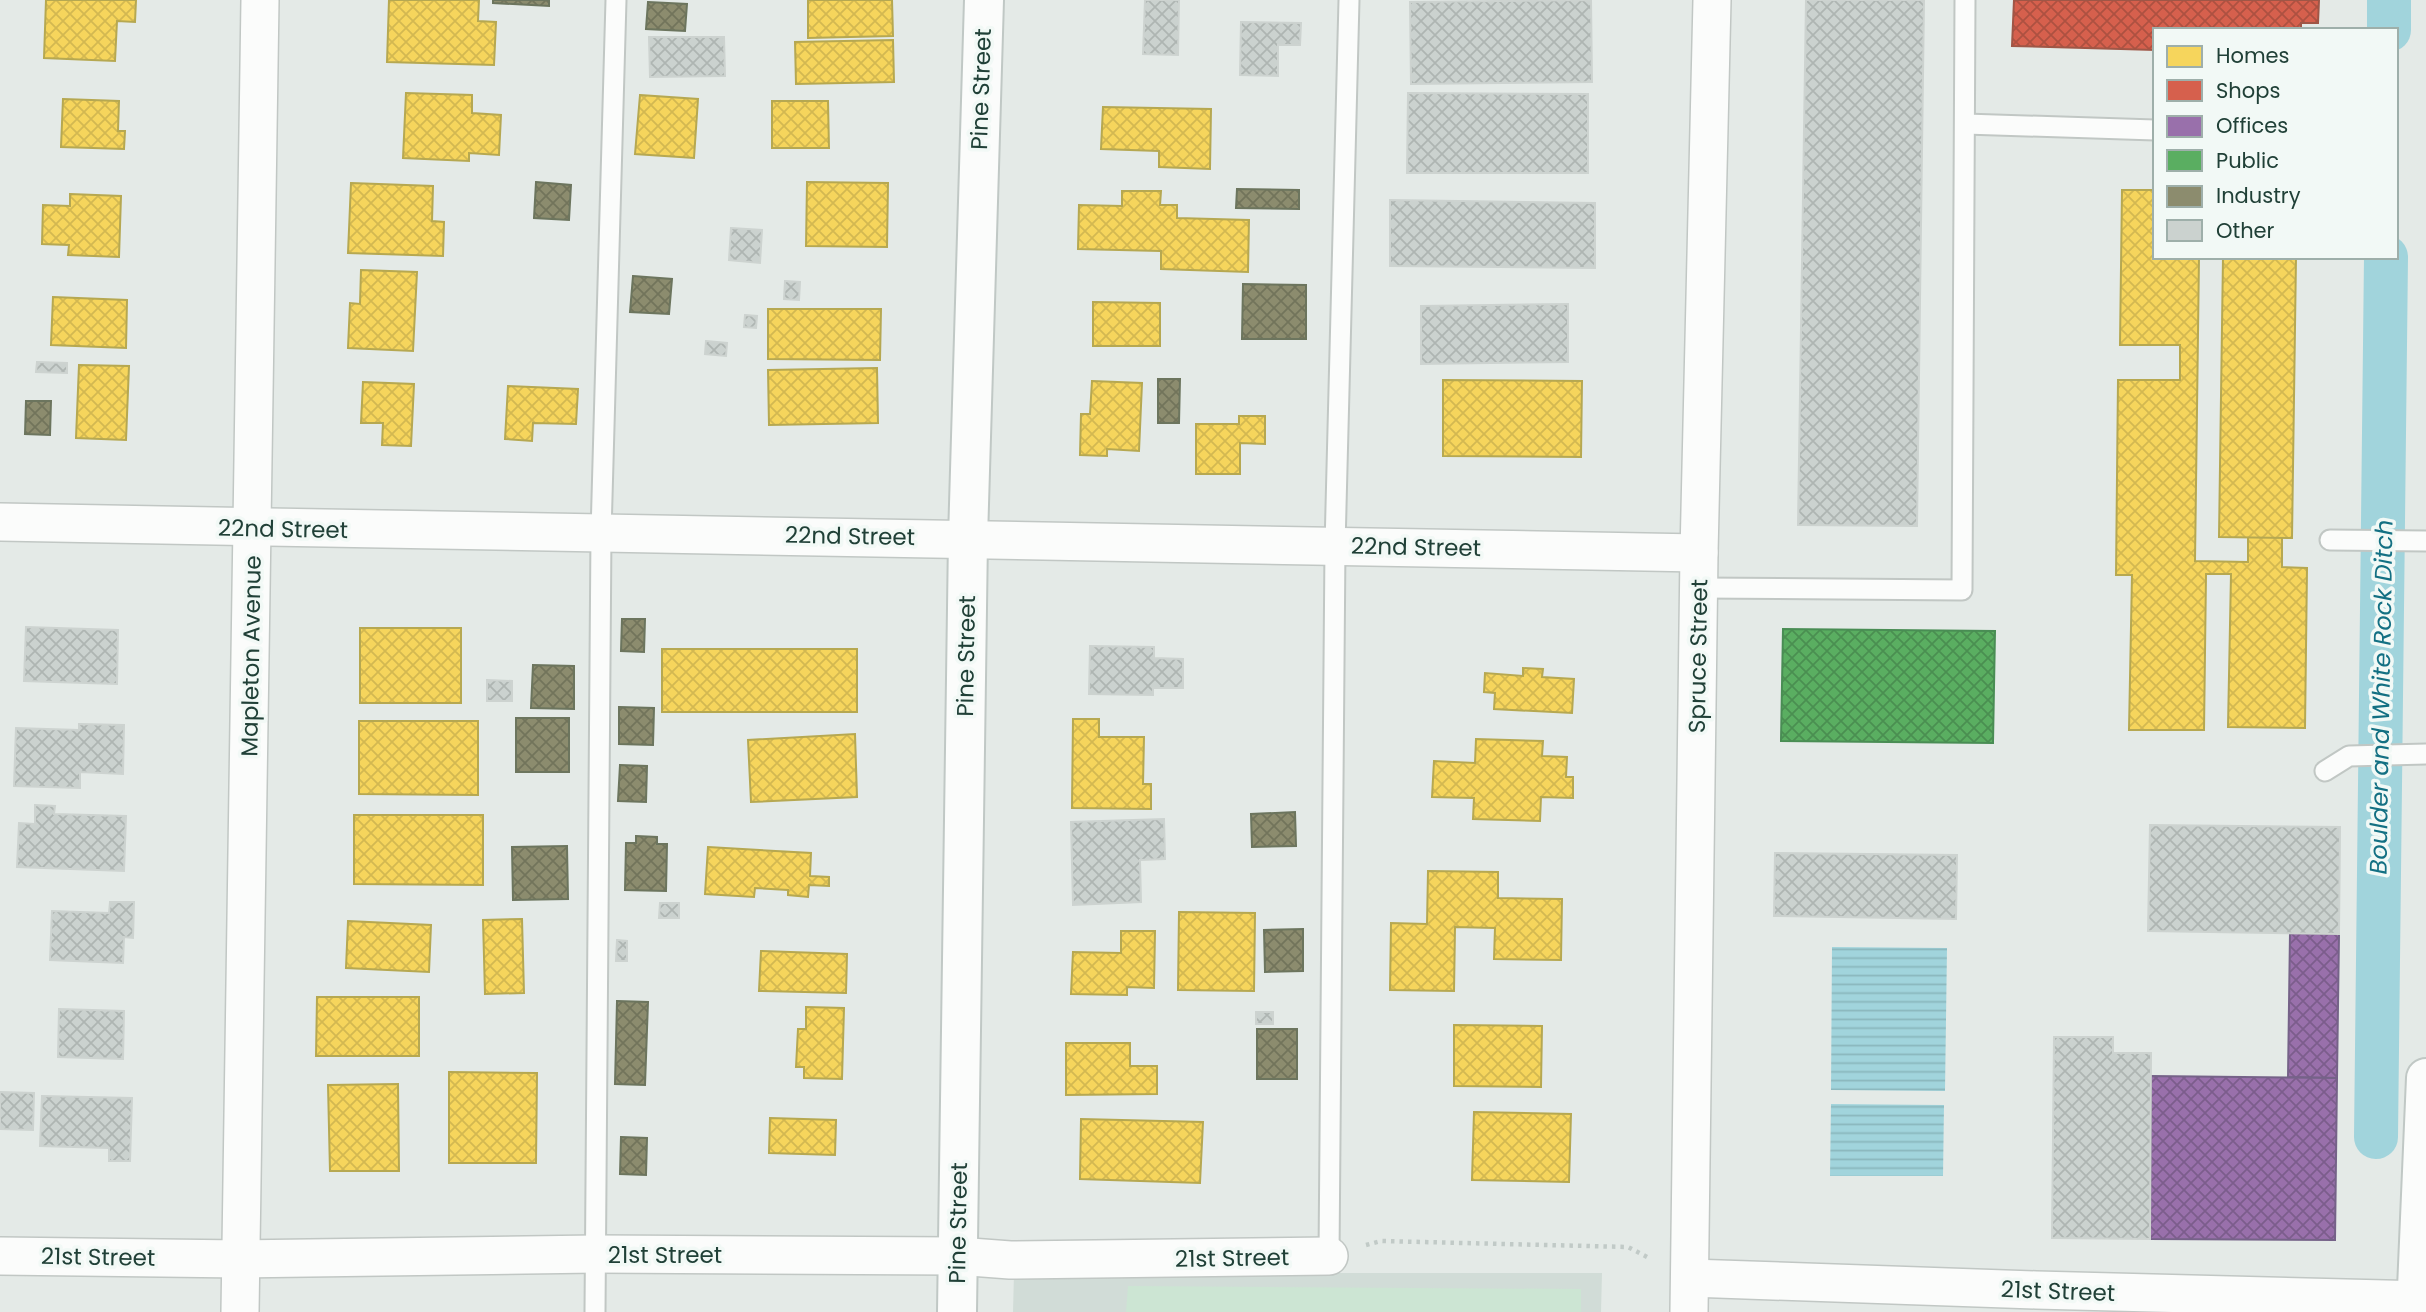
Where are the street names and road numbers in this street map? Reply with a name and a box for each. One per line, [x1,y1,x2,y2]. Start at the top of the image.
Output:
street label: Pine Street [963,28,999,150]
street label: 22nd Street [218,512,348,546]
street label: 22nd Street [785,519,915,553]
street label: 22nd Street [1351,530,1481,564]
street label: Mapleton Avenue [233,555,269,757]
street label: Spruce Street [1681,579,1715,733]
street label: Pine Street [949,595,983,717]
street label: Pine Street [941,1162,975,1284]
street label: 21st Street [608,1239,722,1271]
street label: 21st Street [41,1240,155,1274]
street label: 21st Street [1175,1241,1289,1275]
street label: 21st Street [2000,1273,2116,1309]

